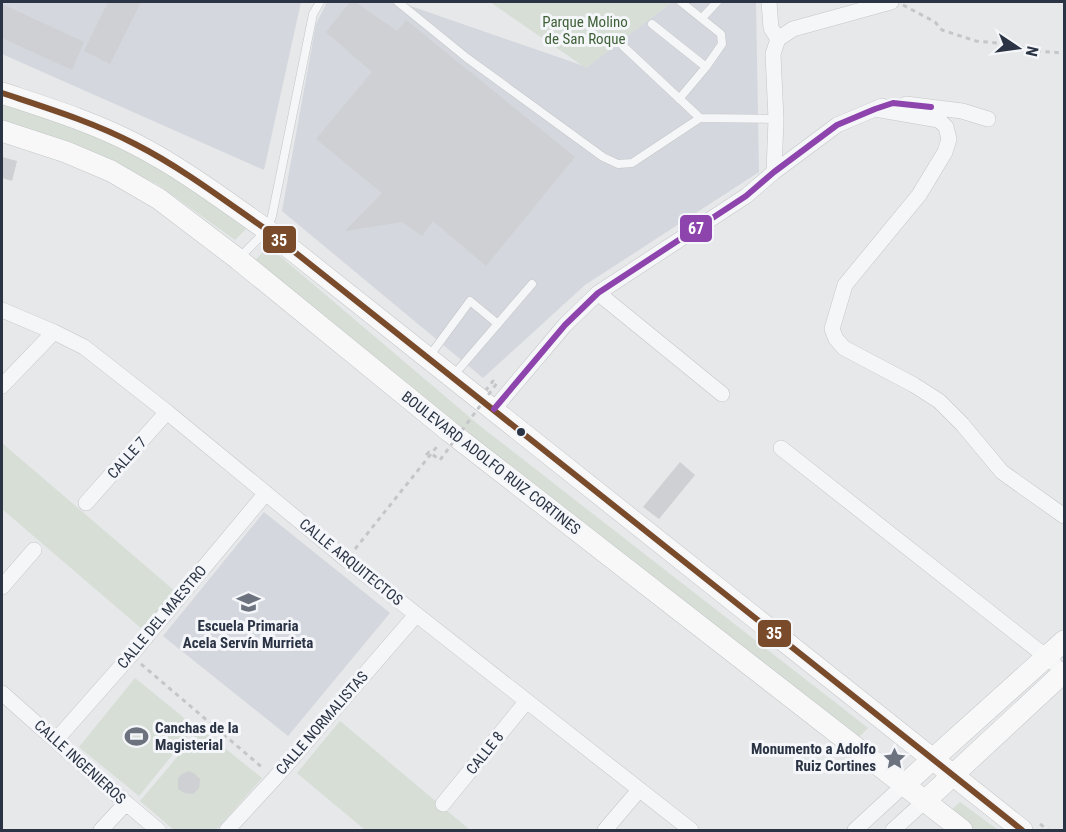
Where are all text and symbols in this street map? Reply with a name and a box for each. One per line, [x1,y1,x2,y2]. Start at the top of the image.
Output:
park label: Parque Molino de San Roque [542,13,628,48]
north arrow [988,18,1048,78]
text: N [1022,44,1042,58]
line badge: 67 [679,214,713,243]
text: 67 [688,219,704,238]
line badge: 35 [262,225,297,254]
text: 35 [271,231,287,250]
street label: BOULEVARD ADOLFO RUIZ CORTINES [398,388,584,539]
unlabelled marker [515,426,527,438]
street label: CALLE 7 [104,433,150,483]
street label: CALLE ARQUITECTOS [296,515,407,609]
street label: CALLE DEL MAESTRO [114,562,210,672]
school or university icon: Escuela Primaria Acela Servín Murrieta [235,589,261,615]
place label: Escuela Primaria Acela Servín Murrieta [183,617,313,652]
line badge: 35 [757,619,792,648]
text: 35 [766,624,782,643]
street label: CALLE NORMALISTAS [272,667,372,778]
street label: CALLE INGENIEROS [31,716,130,808]
place label: Canchas de la Magisterial [155,719,239,754]
sports icon: Canchas de la Magisterial [124,724,150,750]
street label: CALLE 8 [462,728,508,778]
place label: Monumento a Adolfo Ruiz Cortines [751,740,876,775]
place icon: Monumento a Adolfo Ruiz Cortines [881,745,907,771]

